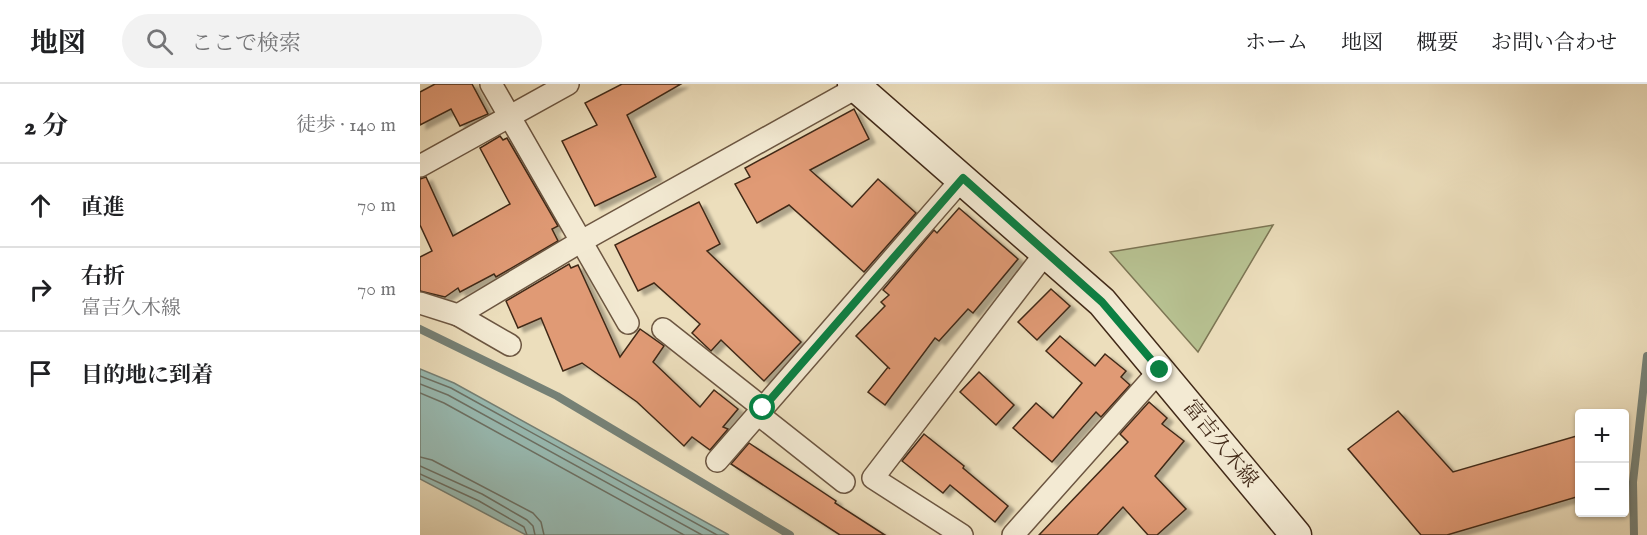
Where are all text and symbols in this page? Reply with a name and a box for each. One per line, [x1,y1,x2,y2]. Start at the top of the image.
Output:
search box [122,14,542,68]
icon: search [143,25,176,58]
text: 地図 [30,27,86,62]
text: ここで検索 [191,30,301,58]
text: ホーム [1245,30,1308,57]
text: 地図 [1341,30,1383,57]
text: 概要 [1416,30,1458,57]
text: お問い合わせ [1491,30,1617,57]
text: 2 分 [24,110,68,143]
text: 徒歩 · 140 m [296,113,396,138]
icon: ahead [24,189,57,222]
text: 70 m [357,193,396,218]
text: 直進 [81,194,125,222]
text: 右折 [81,263,125,291]
icon: right [24,273,57,306]
text: 70 m [357,277,396,302]
text: 富吉久木線 [81,296,181,321]
route end [1146,356,1172,382]
icon: arrive [24,357,57,390]
text: 目的地に到着 [81,362,213,390]
route start [749,394,775,420]
street label: 富吉久木線 [1176,395,1263,493]
map controls [1575,409,1629,517]
button: + [1575,409,1629,463]
button: − [1575,463,1629,517]

